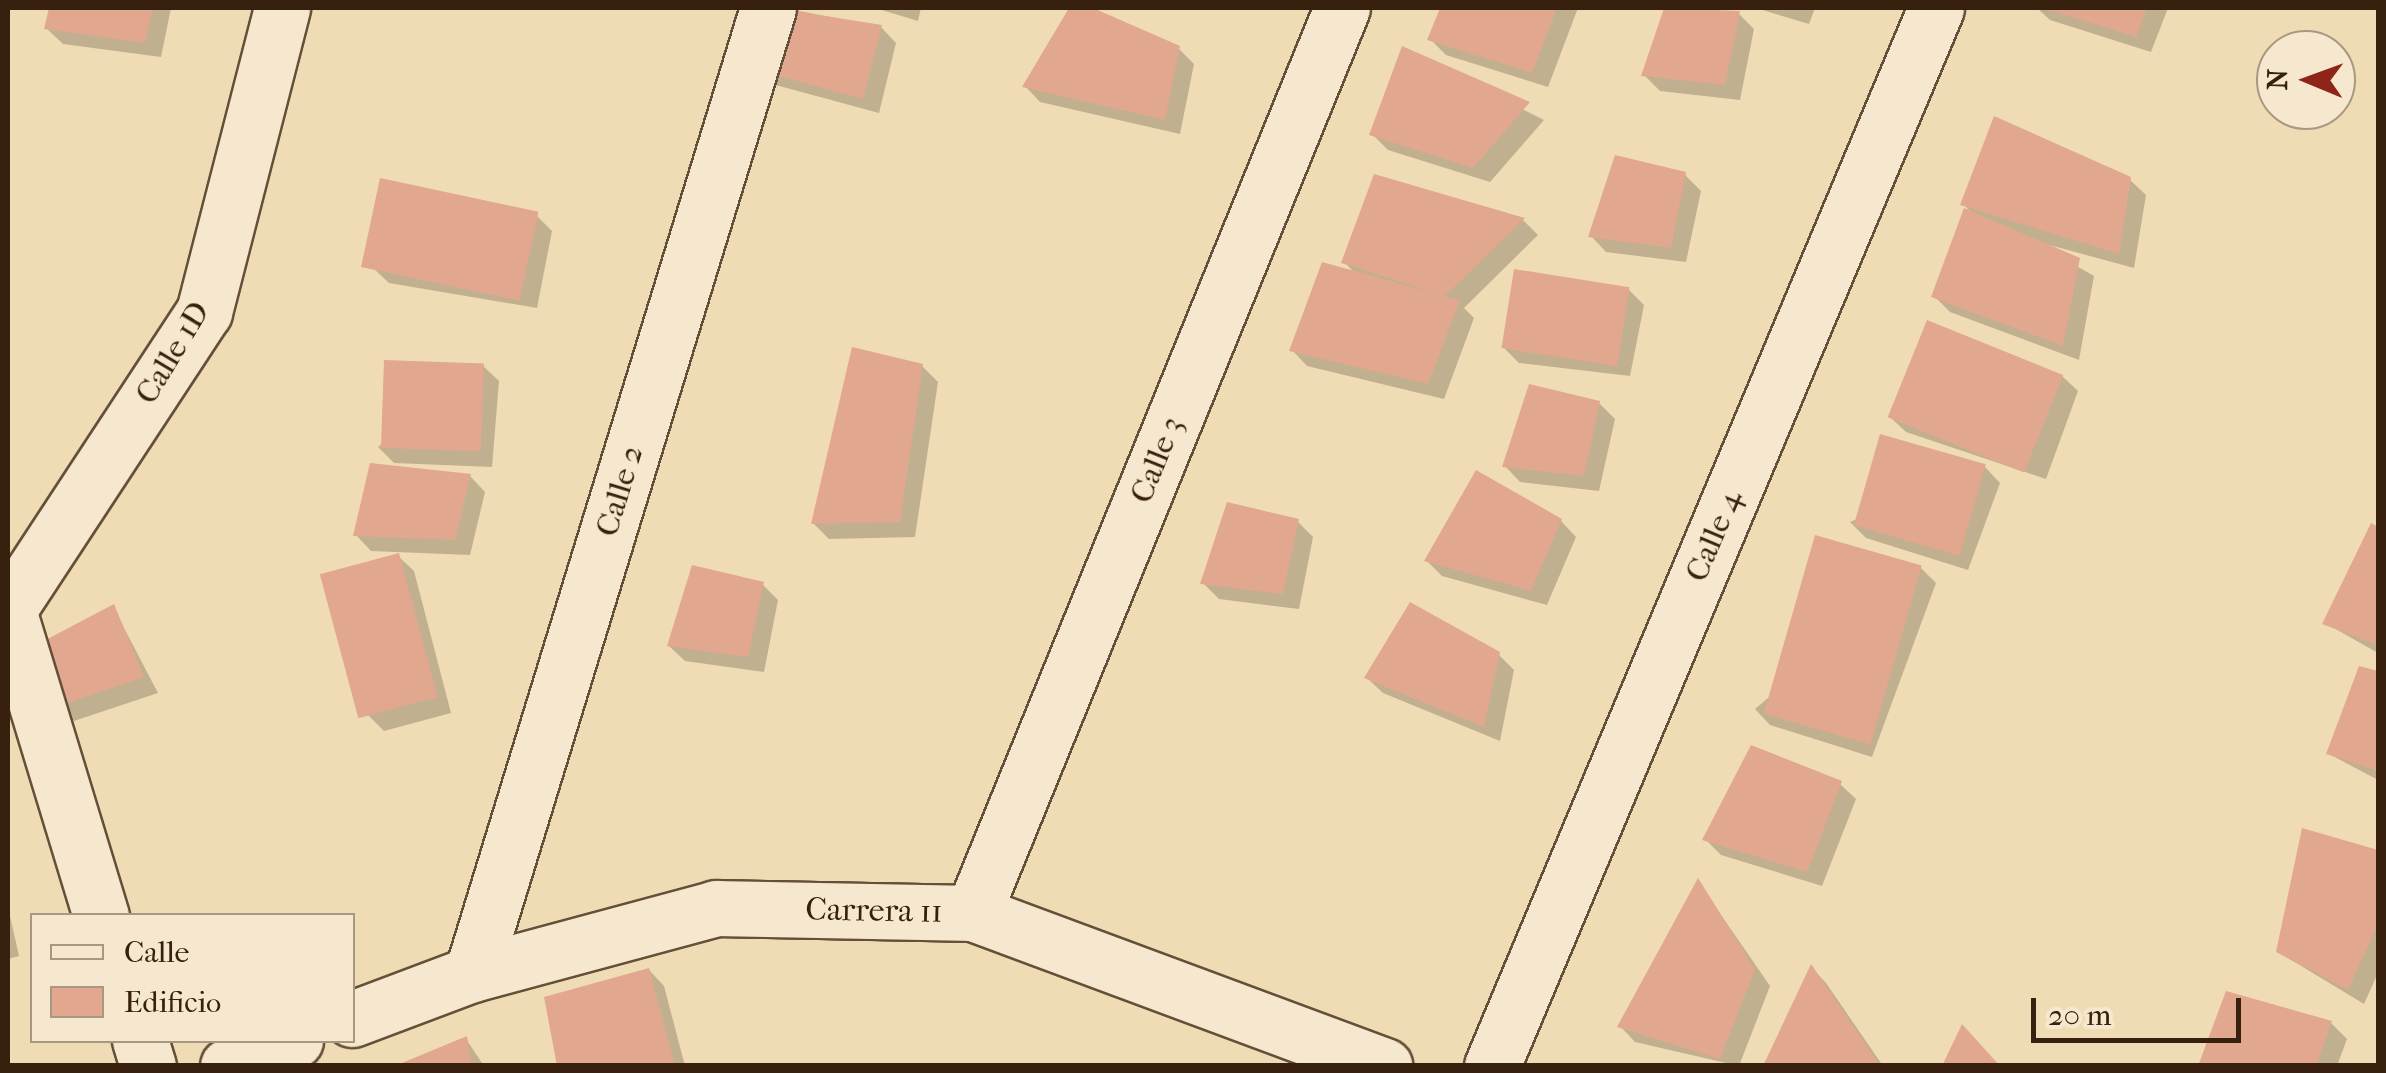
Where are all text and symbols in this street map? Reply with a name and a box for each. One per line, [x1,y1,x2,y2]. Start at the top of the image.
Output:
north arrow [2256,30,2356,130]
text: N [2261,69,2294,90]
street label: Calle 1D [128,295,218,411]
street label: Calle 3 [1122,411,1192,509]
street label: Calle 2 [588,441,652,541]
street label: Calle 4 [1678,485,1750,587]
street label: Carrera 11 [805,891,943,931]
legend [30,913,355,1043]
text: Calle [124,935,189,970]
scale bar [2036,978,2246,1040]
text: Edificio [124,985,221,1020]
text: 20 m [2048,998,2111,1033]

